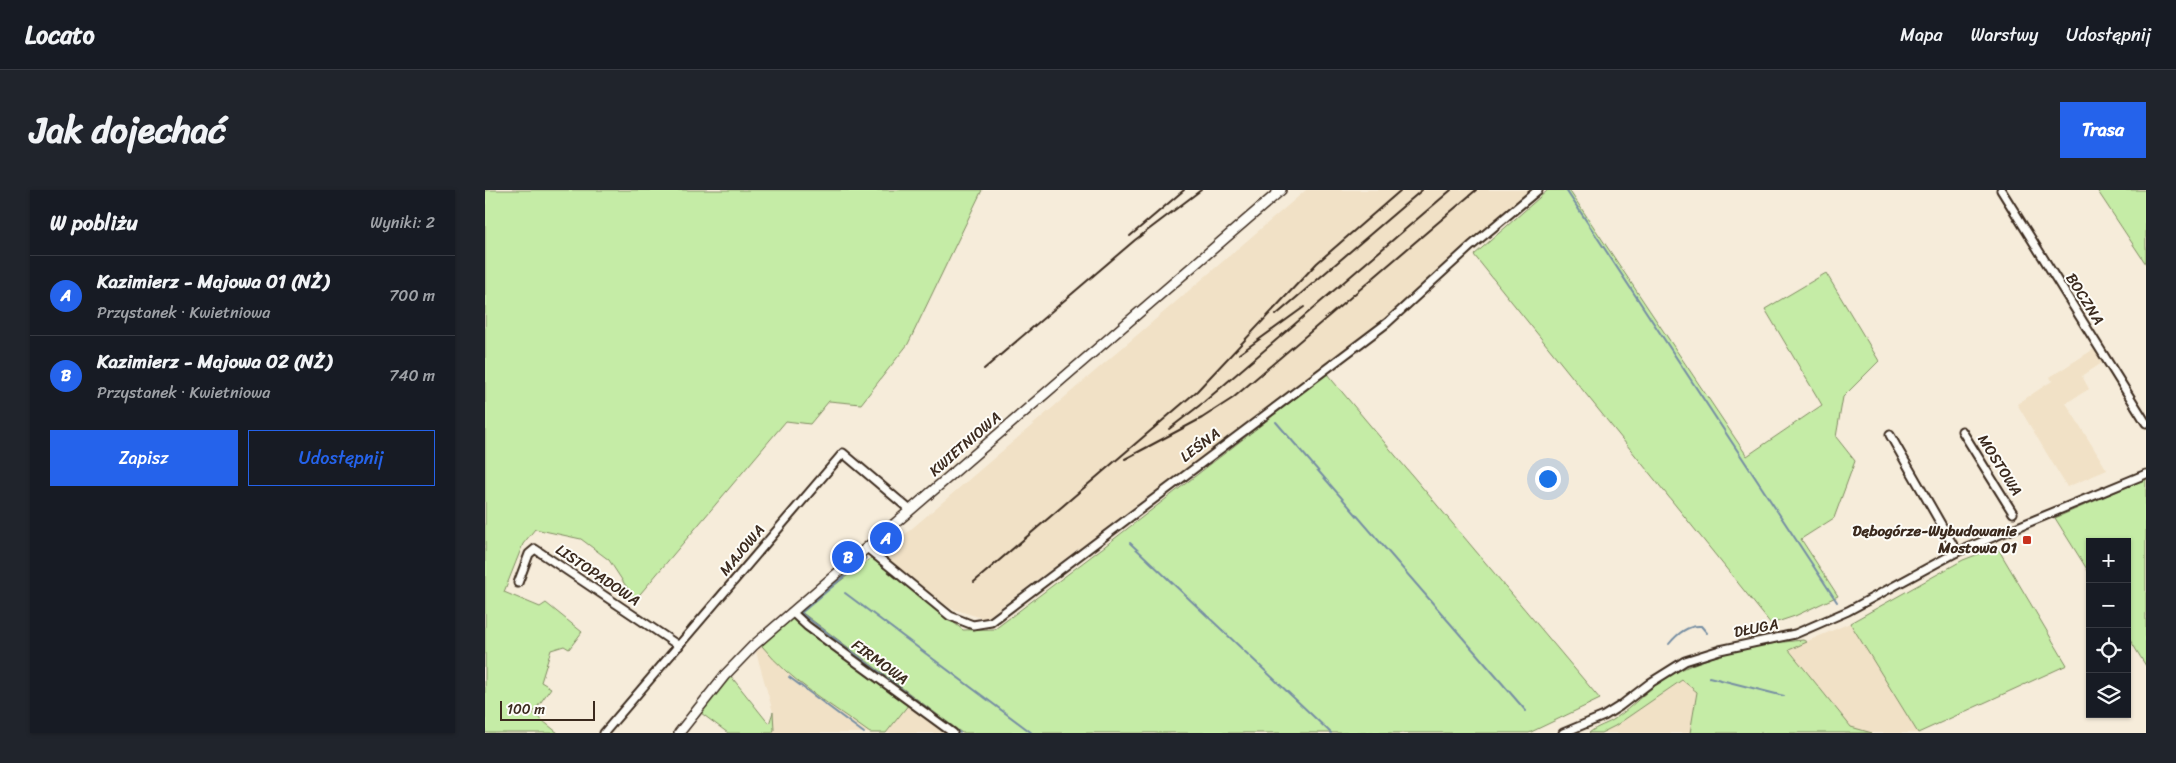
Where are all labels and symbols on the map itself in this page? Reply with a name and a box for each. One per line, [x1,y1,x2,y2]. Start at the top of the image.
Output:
street label: BOCZNA [2059,268,2111,330]
street label: KWIETNIOWA [923,405,1007,483]
street label: LEŚNA [1174,421,1226,469]
street label: MOSTOWA [1971,429,2029,501]
your location [1535,466,1561,492]
street label: MAJOWA [713,518,771,582]
place label: Dębogórze-Wybudowanie Mostowa 01 [1853,518,2018,561]
pin: A [870,519,902,557]
marker: Dębogórze-Wybudowanie Mostowa 01 [2021,534,2033,546]
street label: LISTOPADOWA [550,537,646,613]
pin: B [832,538,864,576]
street label: DŁUGA [1731,611,1781,645]
street label: FIRMOWA [846,632,914,692]
scale bar [500,698,595,721]

